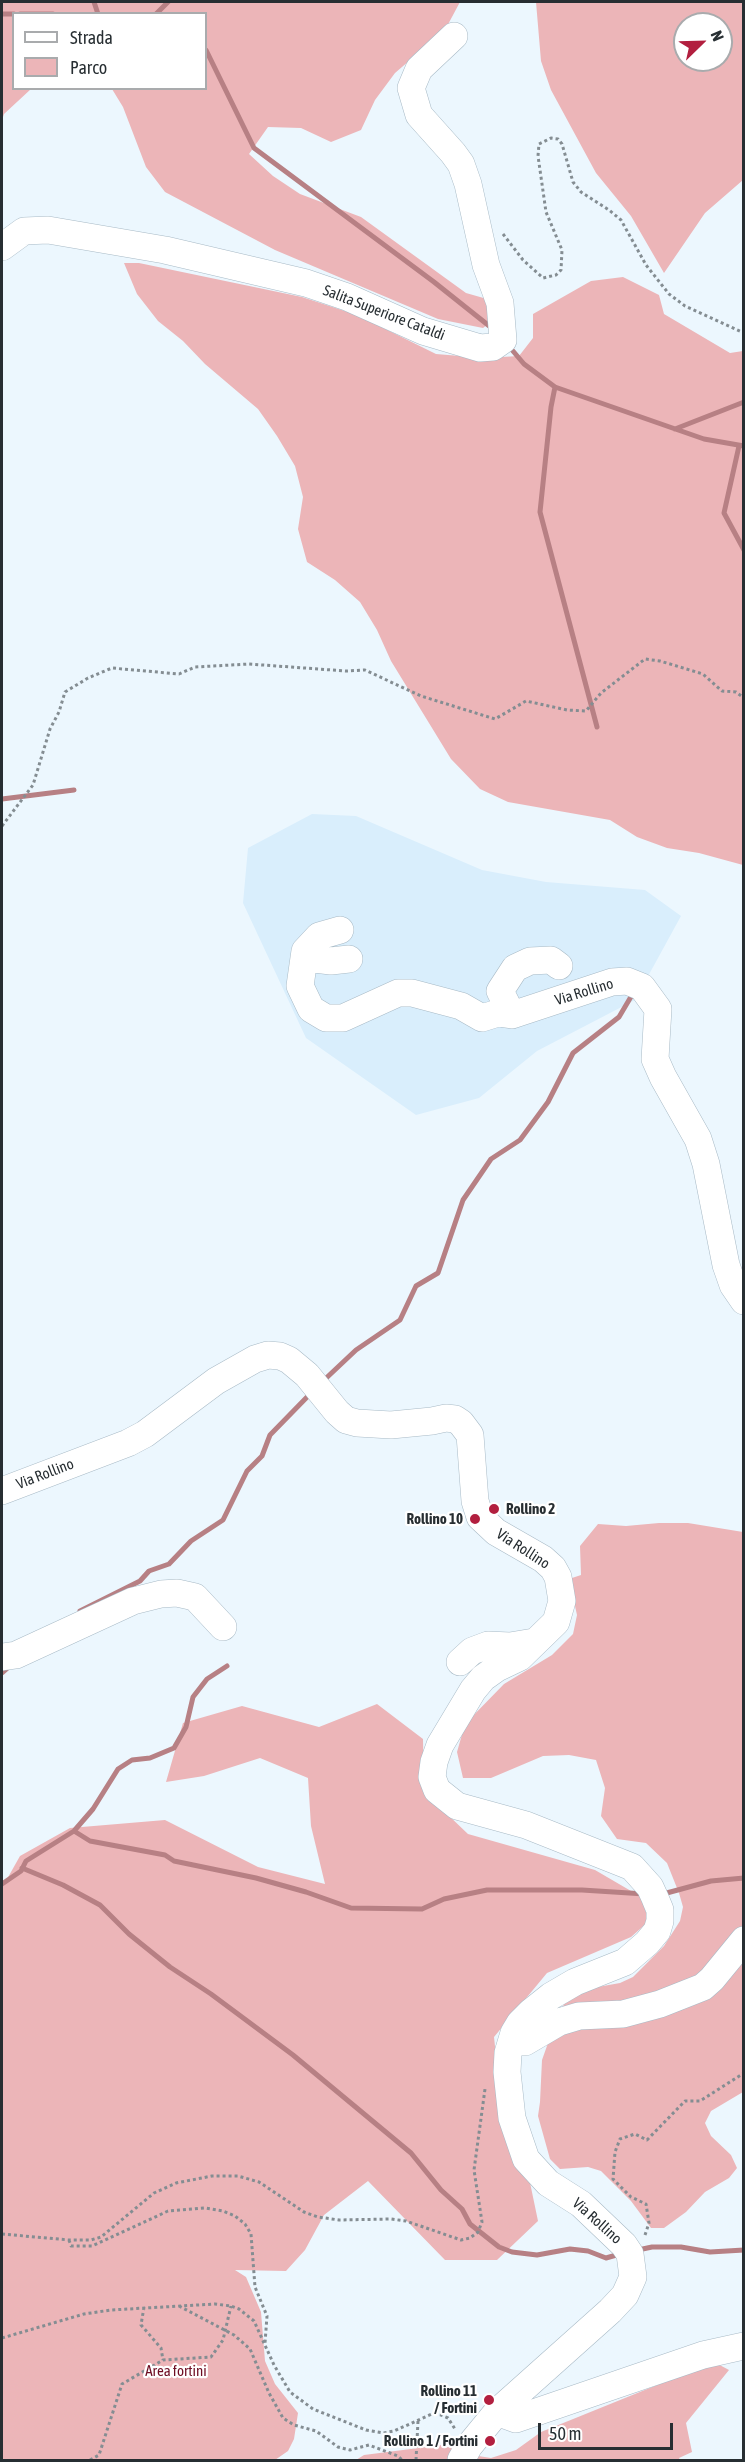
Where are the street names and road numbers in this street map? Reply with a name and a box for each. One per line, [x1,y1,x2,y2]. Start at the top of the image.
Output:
street label: Salita Superiore Cataldi [320,281,448,345]
street label: Via Rollino [553,975,615,1009]
street label: Via Rollino [14,1455,76,1493]
street label: Via Rollino [493,1525,553,1573]
street label: Via Rollino [569,2194,625,2248]

